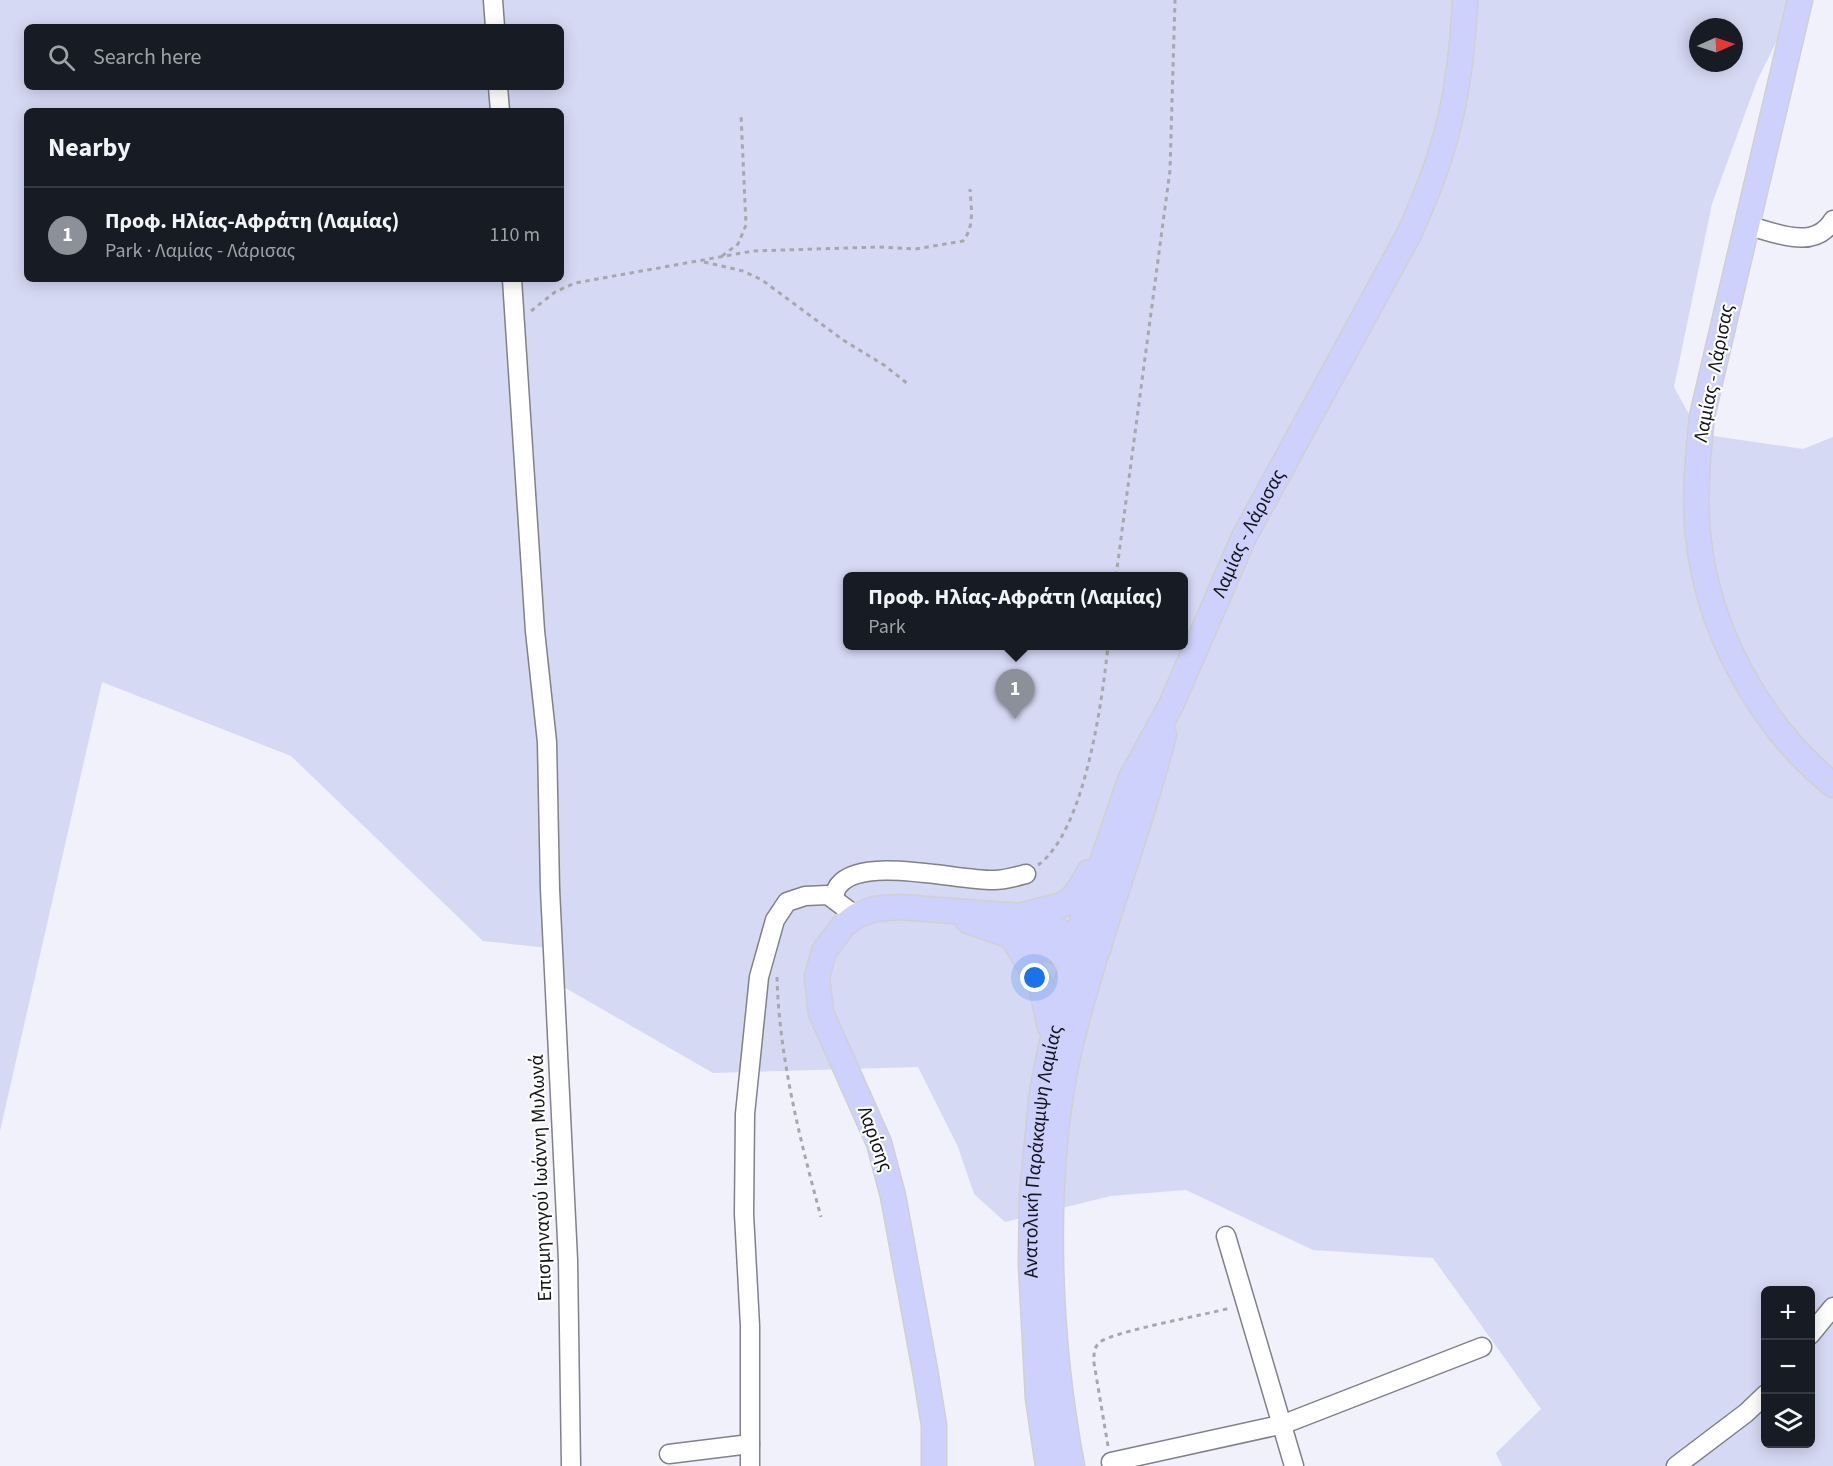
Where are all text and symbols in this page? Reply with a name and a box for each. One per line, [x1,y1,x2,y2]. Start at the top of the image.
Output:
north arrow [1689,18,1743,72]
search box [24,24,564,90]
icon: search [45,41,78,74]
text: Search here [93,41,201,73]
text: Nearby [48,129,131,166]
text: Προφ. Ηλίας-Αφράτη (Λαμίας) [105,205,399,237]
text: 1 [62,221,73,249]
text: 110 m [490,221,540,249]
text: Park · Λαμίας - Λάρισας [105,237,296,265]
street label: Λαμίας - Λάρισας [1687,301,1741,444]
street label: Λαμίας - Λάρισας [1205,464,1293,602]
popup [843,572,1188,650]
text: Προφ. Ηλίας-Αφράτη (Λαμίας) [868,581,1163,613]
text: Park [868,613,906,641]
pin: 1 [996,670,1034,719]
your location [1020,963,1049,992]
street label: Ανατολική Παράκαμψη Λαμίας [1017,1022,1070,1279]
street label: Επισμηναγού Ιωάννη Μυλωνά [523,1054,559,1302]
street label: Λαρίσης [850,1102,900,1176]
map controls [1761,1286,1815,1448]
button: + [1761,1286,1815,1340]
button: − [1761,1340,1815,1394]
button: layers [1761,1394,1815,1448]

